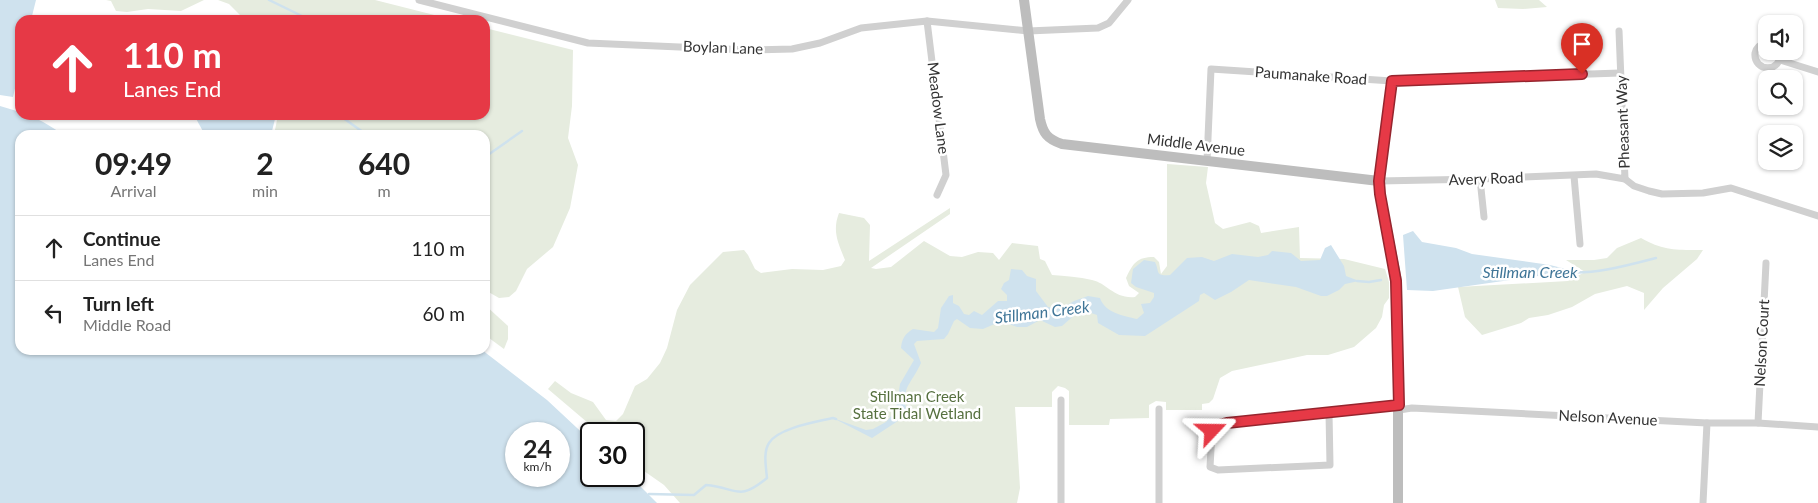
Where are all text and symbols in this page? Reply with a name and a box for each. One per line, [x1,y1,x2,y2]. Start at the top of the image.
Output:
map controls [1758,15,1803,170]
button: sound [1758,15,1803,60]
pin [1561,23,1603,74]
icon: arrive [1568,30,1596,58]
text: 110 m [123,33,222,75]
icon: ahead [40,35,105,100]
street label: Boylan Lane [683,37,764,57]
street label: Meadow Lane [924,61,954,155]
street label: Paumanake Road [1254,62,1368,88]
button: search [1758,70,1803,115]
text: Lanes End [123,75,221,102]
street label: Pheasant Way [1611,75,1633,169]
button: layers [1758,125,1803,170]
street label: Middle Avenue [1146,129,1246,159]
text: 09:49 [95,145,172,181]
text: 2 [256,145,274,181]
text: 640 [358,145,410,181]
street label: Avery Road [1448,168,1524,188]
text: Arrival [110,181,157,200]
text: min [252,181,278,200]
text: m [377,181,391,200]
text: Continue [83,227,161,250]
icon: ahead [40,234,68,262]
text: 110 m [411,237,465,260]
text: Lanes End [83,250,154,269]
water label: Stillman Creek [1482,262,1578,281]
text: Turn left [83,292,154,315]
water label: Stillman Creek [994,296,1091,327]
street label: Nelson Court [1750,298,1772,387]
icon: left [40,299,68,327]
text: 60 m [422,302,465,325]
text: Middle Road [83,315,171,334]
park label: Stillman Creek State Tidal Wetland [853,387,981,422]
position arrow [1185,404,1237,456]
street label: Nelson Avenue [1558,405,1658,429]
speed limit sign: 30 [580,422,645,487]
text: 24 [523,433,552,463]
text: km/h [523,459,552,474]

